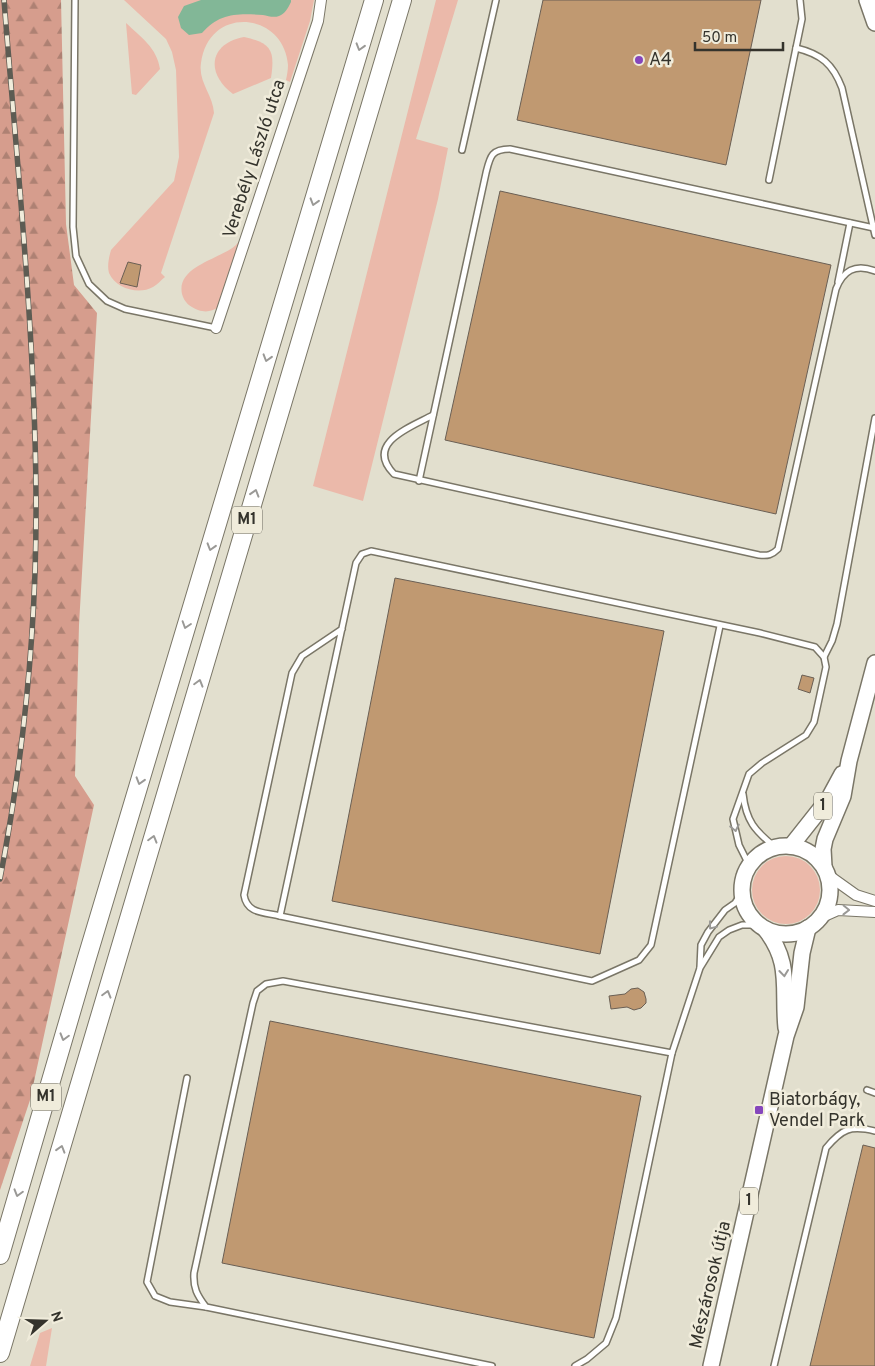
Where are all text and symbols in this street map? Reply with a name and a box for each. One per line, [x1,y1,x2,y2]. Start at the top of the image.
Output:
scale bar [695,20,782,52]
text: 50 m [702,29,737,48]
one-way arrow [356,42,366,50]
place label: A4 [649,49,672,72]
marker: A4 [633,54,645,66]
street label: Verebély László utca [218,77,292,241]
one-way arrow [309,198,319,206]
one-way arrow [263,353,273,362]
one-way arrow [249,490,259,498]
road number: M1 [232,506,262,534]
one-way arrow [206,543,216,551]
one-way arrow [182,620,192,629]
one-way arrow [193,679,203,687]
one-way arrow [135,776,145,784]
road number: 1 [814,792,832,819]
one-way arrow [729,824,740,833]
one-way arrow [147,835,157,843]
one-way arrow [843,905,851,915]
one-way arrow [710,920,718,929]
one-way arrow [778,969,789,977]
one-way arrow [101,991,111,999]
one-way arrow [59,1032,69,1040]
road number: M1 [31,1084,61,1110]
place label: Biatorbágy, Vendel Park [769,1089,865,1133]
marker: Biatorbágy, Vendel Park [753,1104,765,1116]
one-way arrow [55,1146,65,1154]
one-way arrow [14,1188,24,1196]
road number: 1 [740,1188,758,1214]
street label: Mészárosok útja [685,1219,737,1351]
north arrow [20,1296,70,1346]
text: N [46,1309,66,1325]

